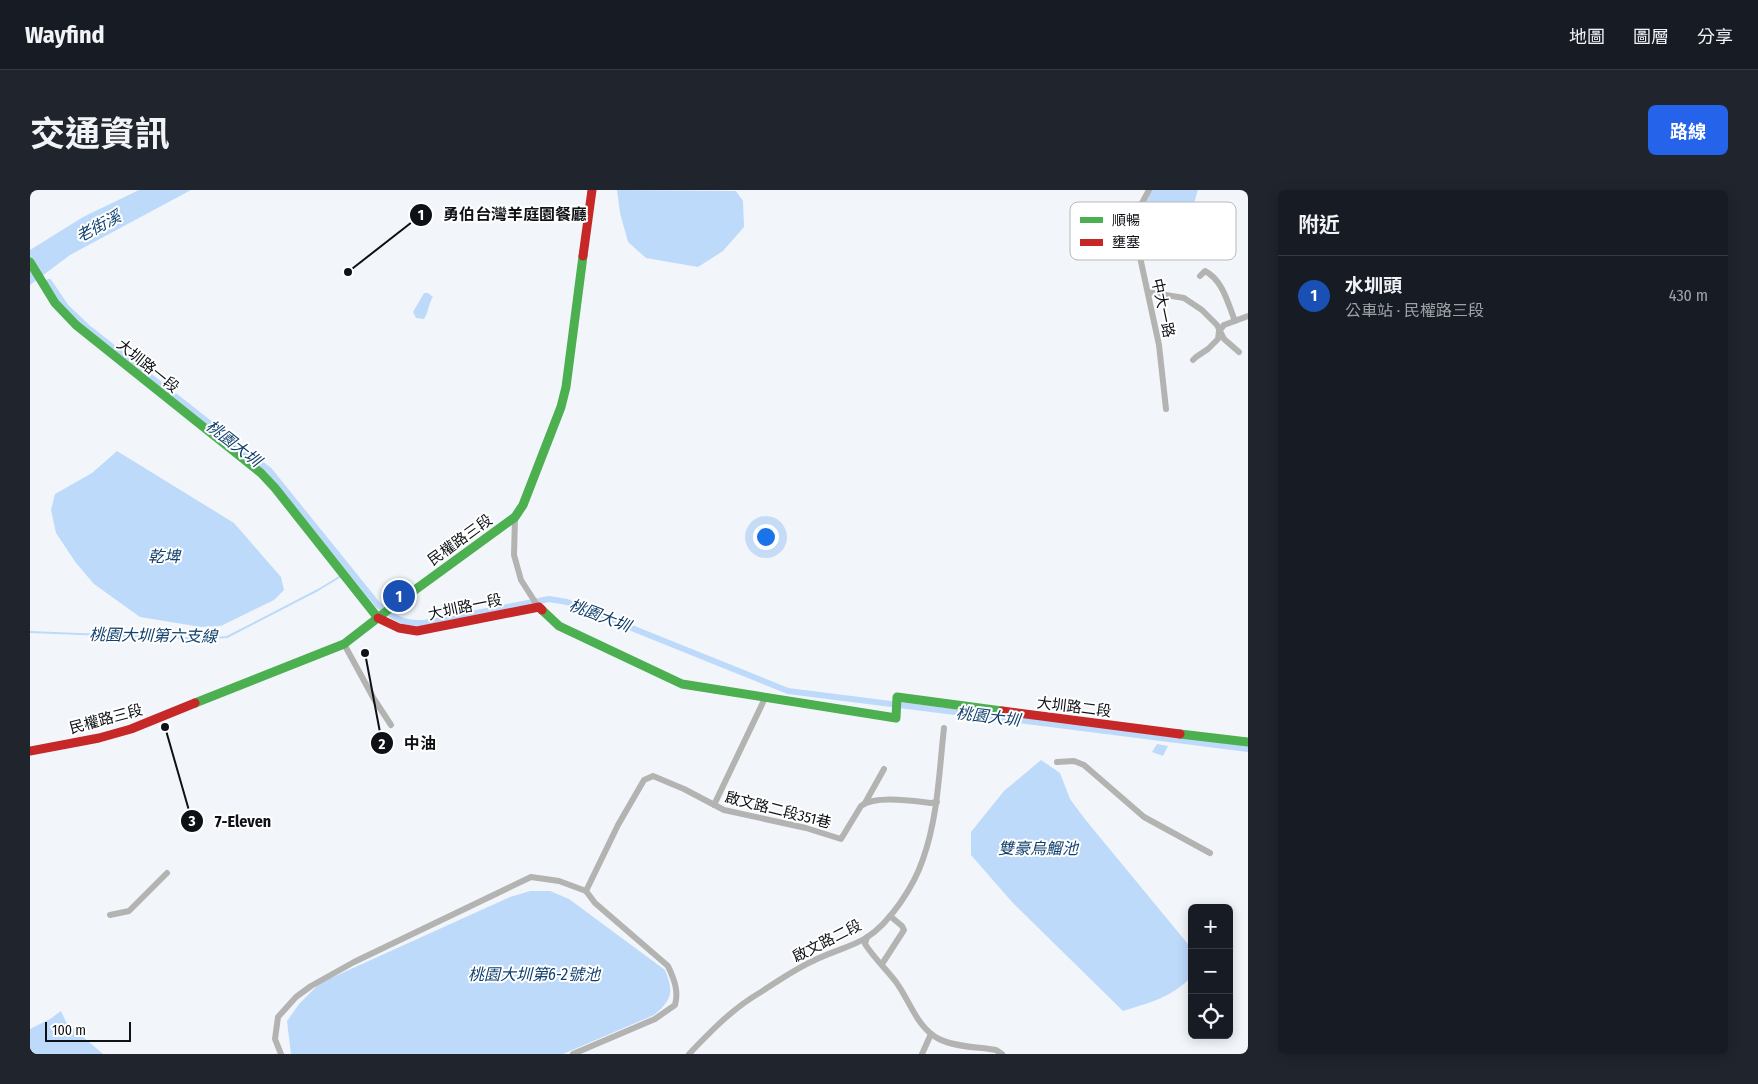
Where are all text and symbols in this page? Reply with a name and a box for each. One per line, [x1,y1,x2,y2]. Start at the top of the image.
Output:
text: Wayfind [25,21,105,49]
text: 地圖 [1569,26,1605,48]
text: 圖層 [1633,26,1669,48]
text: 分享 [1697,26,1733,48]
button: 路線 [1648,105,1728,155]
text: 交通資訊 [30,113,170,155]
callout: 勇伯台灣羊庭園餐廳 [408,199,597,230]
legend [1070,202,1236,260]
text: 勇伯台灣羊庭園餐廳 [443,205,587,224]
water label: 老街溪 [73,206,126,246]
text: 1 [418,206,424,224]
text: 順暢 [1112,212,1140,229]
text: 附近 [1298,212,1340,238]
text: 壅塞 [1112,234,1140,251]
text: 水圳頭 [1345,274,1402,297]
street label: 中大一路 [1148,277,1178,339]
text: 1 [1311,286,1317,305]
text: 430 m [1669,286,1708,305]
text: 公車站 · 民權路三段 [1345,301,1484,320]
street label: 大圳路一段 [113,335,183,397]
water label: 桃園大圳 [203,416,266,472]
street label: 民權路三段 [424,511,496,569]
your location [753,524,779,550]
water label: 乾埤 [148,547,182,566]
pin: 1 [383,577,415,615]
street label: 大圳路一段 [426,590,504,624]
water label: 桃園大圳 [567,595,635,637]
water label: 桃園大圳第六支線 [89,625,219,646]
street label: 大圳路二段 [1036,693,1112,721]
street label: 民權路三段 [67,701,145,737]
water label: 桃園大圳 [955,703,1023,730]
callout: 中油 [369,728,446,759]
text: 中油 [404,734,436,753]
text: 2 [378,735,386,753]
street label: 啟文路二段351巷 [723,788,833,832]
callout: 7-Eleven [179,806,281,837]
text: 3 [187,812,196,830]
text: 7-Eleven [215,812,271,831]
water label: 雙豪烏鰡池 [998,839,1080,858]
map controls [1188,904,1233,1039]
button: + [1188,904,1233,949]
street label: 啟文路二段 [789,916,865,966]
button: − [1188,949,1233,994]
water label: 桃園大圳第6-2號池 [468,965,602,984]
button: locate [1188,994,1233,1039]
scale bar [45,1019,131,1042]
text: 100 m [52,1022,86,1039]

